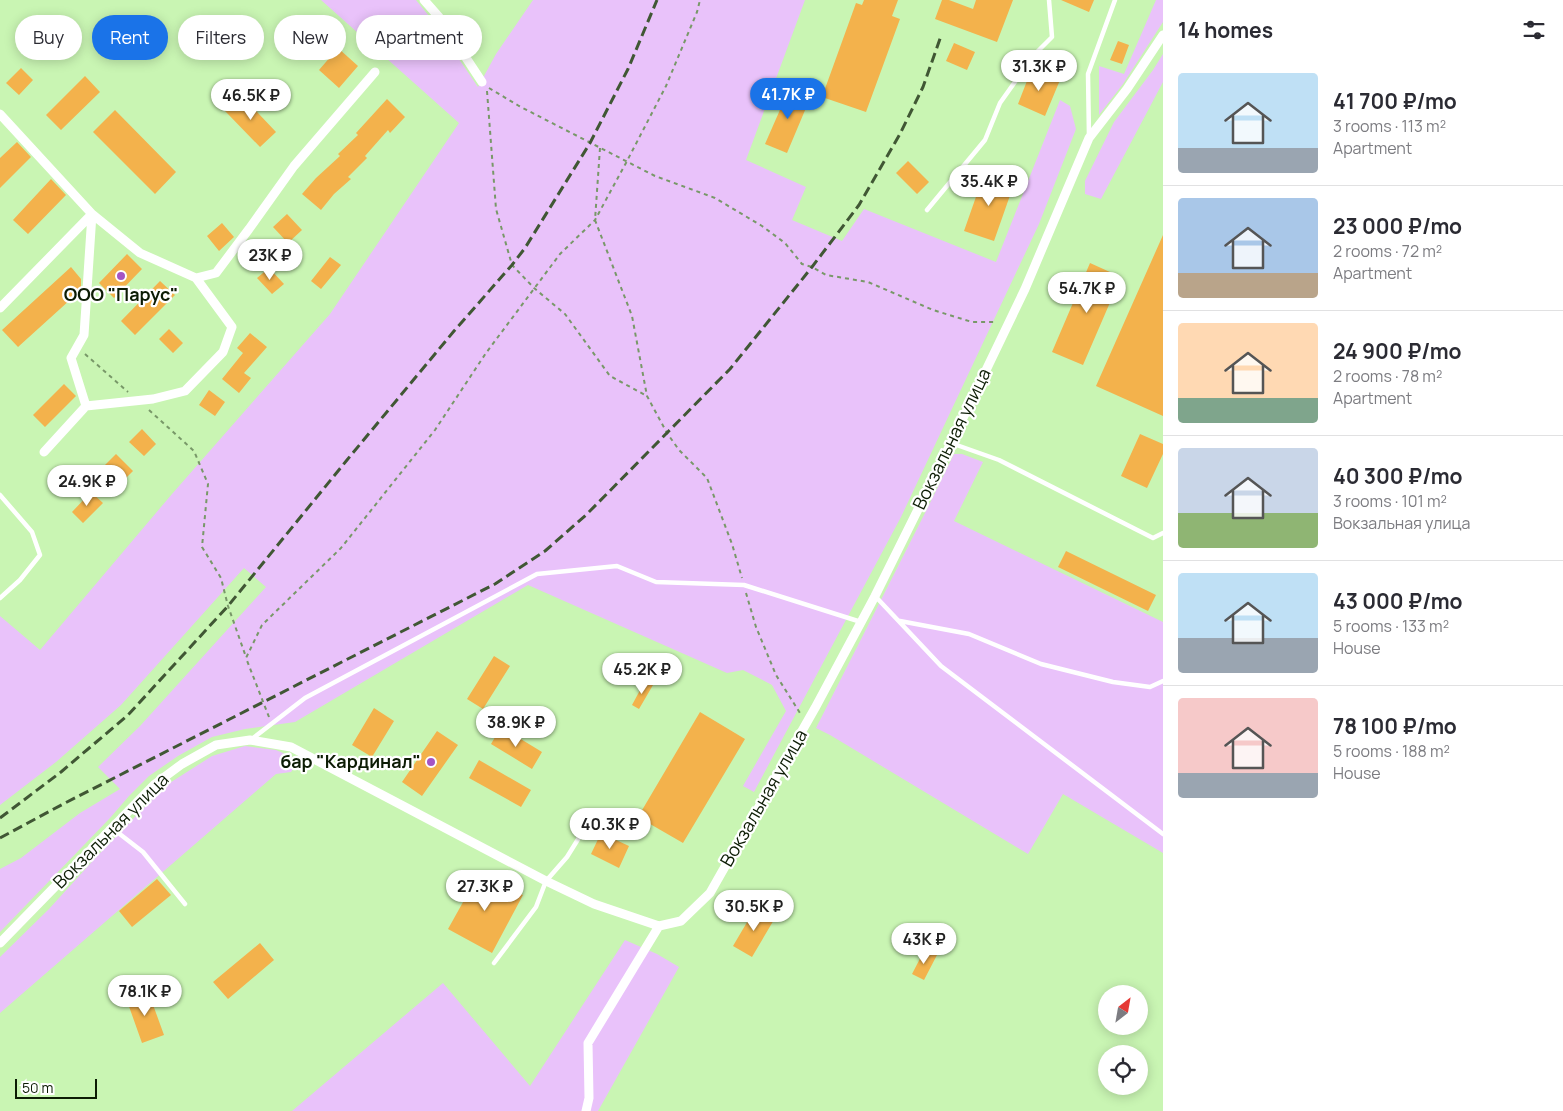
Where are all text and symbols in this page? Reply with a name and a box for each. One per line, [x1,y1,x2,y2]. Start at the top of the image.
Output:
chip: Buy [15,15,82,60]
chip: Rent [92,15,168,60]
chip: Filters [178,15,264,60]
chip: New [274,15,346,60]
chip: Apartment [356,15,482,60]
text: 14 homes [1178,16,1273,44]
icon: filters [1520,16,1548,44]
pin: 31.3K ₽ [993,49,1085,92]
text: 31.3K ₽ [1012,55,1066,77]
pin: 46.5K ₽ [205,78,297,121]
pin: 41.7K ₽ [742,78,834,120]
text: 41.7K ₽ [761,83,815,105]
text: 46.5K ₽ [222,84,280,106]
text: 41 700 ₽/mo [1333,87,1457,115]
icon: home [1218,93,1278,153]
text: 3 rooms · 113 m² [1333,115,1446,137]
text: Apartment [1333,137,1412,159]
pin: 35.4K ₽ [943,164,1035,207]
text: 35.4K ₽ [960,170,1018,192]
text: 23 000 ₽/mo [1333,212,1462,240]
icon: home [1218,218,1278,278]
pin: 23K ₽ [235,238,305,281]
text: 2 rooms · 72 m² [1333,240,1442,262]
text: 23K ₽ [248,244,292,266]
text: Apartment [1333,262,1412,284]
marker: ООО "Парус" [115,270,127,282]
pin: 54.7K ₽ [1041,272,1133,314]
text: 54.7K ₽ [1059,277,1115,299]
place label: ООО "Парус" [64,282,178,306]
text: 24 900 ₽/mo [1333,337,1461,365]
icon: home [1218,343,1278,403]
street label: Вокзальная улица [906,364,996,513]
text: 2 rooms · 78 m² [1333,365,1442,387]
text: Apartment [1333,387,1412,409]
text: 40 300 ₽/mo [1333,462,1462,490]
pin: 24.9K ₽ [41,464,133,507]
icon: home [1218,468,1278,528]
text: 24.9K ₽ [58,470,116,492]
text: 3 rooms · 101 m² [1333,490,1447,512]
text: Вокзальная улица [1333,512,1470,534]
text: 43 000 ₽/mo [1333,587,1462,615]
icon: home [1218,593,1278,653]
text: 5 rooms · 133 m² [1333,615,1449,637]
text: House [1333,637,1381,659]
pin: 45.2K ₽ [596,652,688,695]
text: 45.2K ₽ [613,658,671,680]
pin: 38.9K ₽ [470,706,562,748]
text: 38.9K ₽ [487,711,545,733]
text: 78 100 ₽/mo [1333,712,1457,740]
icon: home [1218,718,1278,778]
street label: Вокзальная улица [714,725,812,870]
text: 5 rooms · 188 m² [1333,740,1450,762]
place label: бар "Кардинал" [280,749,421,773]
marker: бар "Кардинал" [425,756,437,768]
text: House [1333,762,1381,784]
street label: Вокзальная улица [47,767,173,893]
pin: 40.3K ₽ [564,808,656,850]
text: 40.3K ₽ [581,813,639,835]
pin: 27.3K ₽ [439,870,531,912]
text: 27.3K ₽ [457,875,513,897]
pin: 30.5K ₽ [708,890,800,932]
text: 30.5K ₽ [725,895,783,917]
pin: 43K ₽ [889,922,959,965]
text: 43K ₽ [902,928,946,950]
pin: 78.1K ₽ [99,974,191,1017]
text: 78.1K ₽ [119,980,171,1002]
north arrow [1098,985,1148,1035]
map controls [1098,985,1148,1095]
button: locate [1098,1045,1148,1095]
scale bar [15,1076,98,1099]
text: 50 m [22,1078,53,1097]

